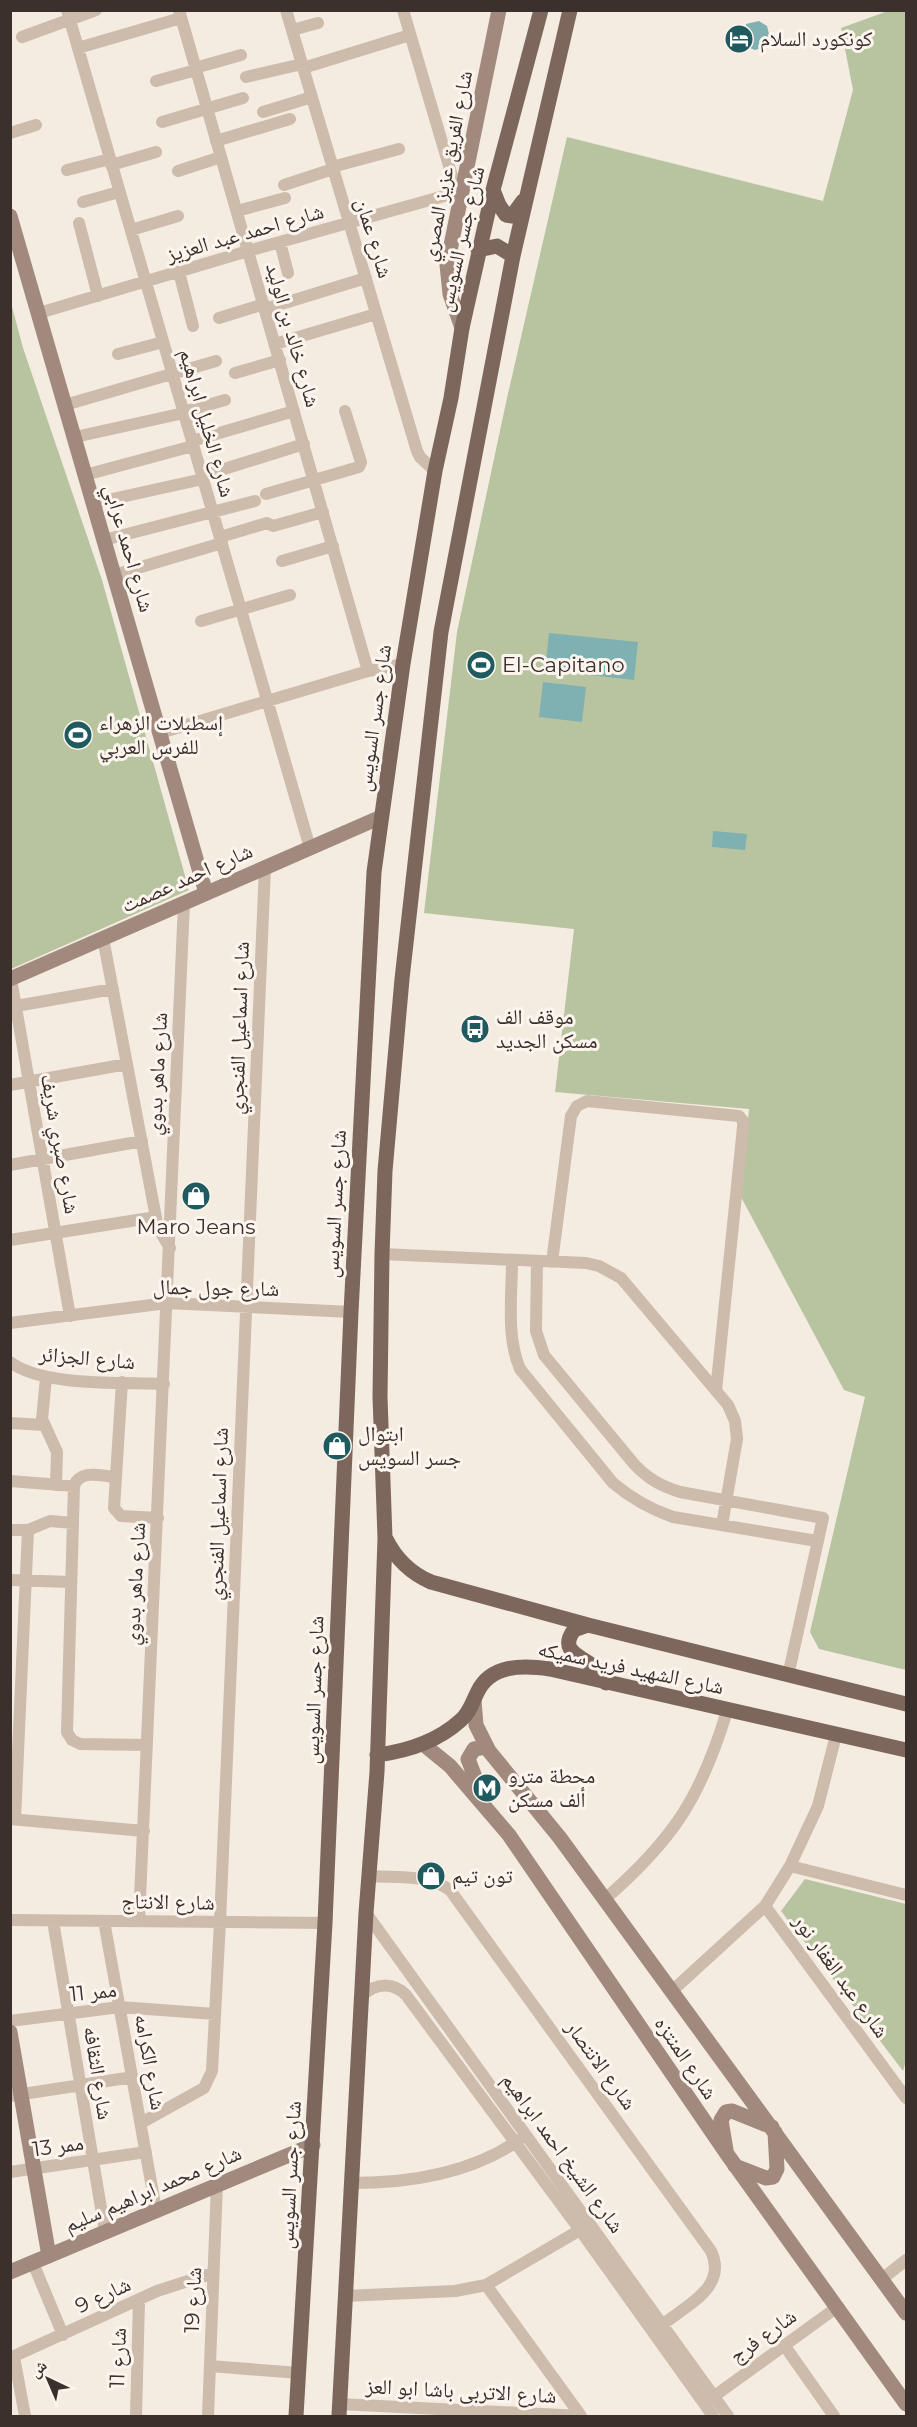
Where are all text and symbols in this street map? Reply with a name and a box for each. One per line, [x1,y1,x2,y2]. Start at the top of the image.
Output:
hotel icon: كونكورد السلام [723,23,755,55]
place label: كونكورد السلام [760,26,873,53]
street label: شارع الفريق عزيز المصري [416,68,482,264]
street label: شارع جسر السويس [432,164,490,314]
street label: شارع عمان [350,195,398,281]
street label: شارع احمد عبد العزيز [162,198,327,268]
street label: شارع خالد بن الوليد [260,260,326,410]
street label: شارع الخليل ابراهيم [172,346,241,500]
street label: شارع احمد عرابي [95,481,160,616]
street label: شارع جسر السويس [351,643,397,793]
sports icon: El-Capitano [465,649,497,681]
place label: El-Capitano [502,652,625,677]
place label: إسطبلات الزهراء للفرس العربي [99,710,223,763]
sports icon: إسطبلات الزهراء للفرس العربي [62,719,94,751]
street label: شارع احمد عصمت [117,838,257,918]
street label: شارع اسماعيل الفنجري [223,941,258,1115]
place label: موقف الف مسكن الجديد [496,1004,597,1054]
street label: شارع ماهر بدوي [141,1012,177,1137]
bus stop icon: موقف الف مسكن الجديد [459,1013,491,1045]
street label: شارع صبري شريف [32,1072,85,1217]
street label: شارع جسر السويس [318,1129,352,1279]
shop icon: Maro Jeans [180,1180,212,1212]
place label: Maro Jeans [137,1214,256,1239]
street label: شارع جول جمال [153,1274,279,1302]
street label: شارع الجزائر [37,1341,136,1375]
place label: ابتوال جسر السويس [358,1421,461,1471]
street label: شارع اسماعيل الفنجري [202,1427,237,1601]
shop icon: ابتوال جسر السويس [321,1430,353,1462]
street label: شارع ماهر بدوي [119,1522,155,1647]
street label: شارع جسر السويس [298,1615,330,1765]
street label: شارع الشهيد فريد سميكه [536,1636,726,1700]
place label: محطة مترو ألف مسكن [508,1763,595,1813]
metro station icon: محطة مترو ألف مسكن [471,1772,503,1804]
shop icon: تون تيم [415,1860,447,1892]
place label: تون تيم [452,1863,513,1890]
street label: شارع الانتاج [121,1888,215,1916]
street label: شارع عبد الغفار نور [787,1908,895,2043]
street label: ممر 11 [68,1977,118,2006]
street label: شارع الكرامه [129,2012,171,2112]
street label: شارع المنتزه [649,2012,723,2104]
street label: شارع الانتصار [559,2014,642,2115]
street label: شارع الثقافه [78,2024,118,2122]
street label: شارع الشيخ احمد ابراهيم [495,2068,630,2239]
street label: شارع جسر السويس [273,2100,307,2250]
street label: ممر 13 [31,2130,85,2161]
street label: شارع محمد ابراهيم سليم [61,2140,246,2239]
street label: شارع 19 [179,2267,207,2333]
street label: شارع 9 [71,2271,135,2319]
street label: شارع فرج [725,2303,801,2369]
street label: شارع 11 [104,2327,132,2389]
north arrow [18,2349,78,2409]
text: ش [25,2356,51,2381]
street label: شارع الاتربى باشا ابو العز [364,2373,557,2409]

